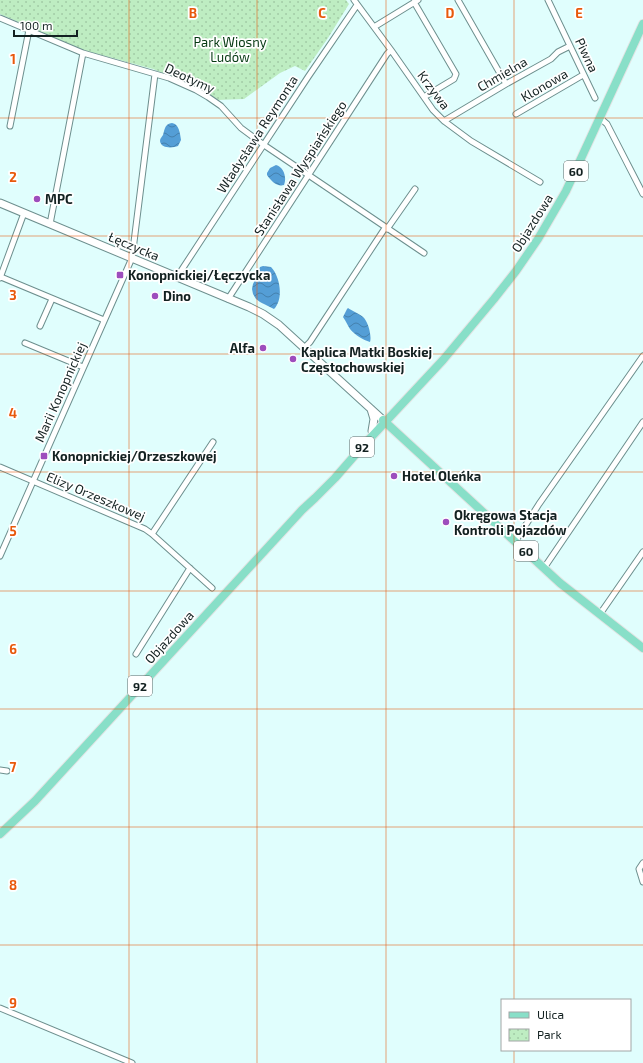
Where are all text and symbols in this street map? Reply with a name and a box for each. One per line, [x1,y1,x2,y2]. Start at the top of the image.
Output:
text: B [189,5,197,21]
text: C [318,5,326,21]
text: D [446,5,455,21]
text: E [575,5,583,21]
scale bar [14,12,77,38]
text: 100 m [20,18,52,32]
park label: Park Wiosny Ludów [193,34,267,65]
street label: Piwna [572,35,602,75]
text: 1 [10,51,16,67]
street label: Chmielna [474,53,530,95]
street label: Deotymy [163,60,218,97]
street label: Klonowa [518,65,570,105]
street label: Krzywa [414,68,454,112]
street label: Władysława Reymonta [213,72,301,196]
street label: Stanisława Wyspiańskiego [250,97,350,239]
road number: 60 [564,161,588,181]
text: 2 [9,169,17,185]
place label: MPC [45,191,73,207]
street label: Objazdowa [508,191,556,255]
marker: MPC [32,194,42,204]
street label: Łęczycka [106,228,162,264]
place label: Konopnickiej/Łęczycka [128,267,270,283]
marker: Konopnickiej/Łęczycka [115,270,125,280]
text: 3 [9,287,17,303]
place label: Dino [163,288,191,304]
marker: Dino [150,291,160,301]
street label: Marii Konopnickiej [31,340,89,444]
place label: Alfa [230,340,255,356]
marker: Alfa [258,343,268,353]
place label: Kaplica Matki Boskiej Częstochowskiej [301,344,432,375]
marker: Kaplica Matki Boskiej Częstochowskiej [288,354,298,364]
text: 4 [9,405,17,421]
road number: 92 [350,437,374,457]
place label: Konopnickiej/Orzeszkowej [52,448,217,464]
marker: Konopnickiej/Orzeszkowej [39,451,49,461]
street label: Elizy Orzeszkowej [44,468,148,524]
place label: Hotel Oleńka [402,468,481,484]
marker: Hotel Oleńka [389,471,399,481]
place label: Okręgowa Stacja Kontroli Pojazdów [454,507,567,538]
marker: Okręgowa Stacja Kontroli Pojazdów [441,517,451,527]
text: 5 [9,523,17,539]
road number: 60 [514,541,538,561]
street label: Objazdowa [141,607,197,667]
text: 6 [9,641,17,657]
road number: 92 [128,676,152,696]
text: 7 [10,759,17,775]
text: 8 [9,877,17,893]
text: 9 [9,995,17,1011]
legend [501,999,631,1051]
text: Ulica [537,1007,564,1021]
text: Park [537,1027,562,1041]

